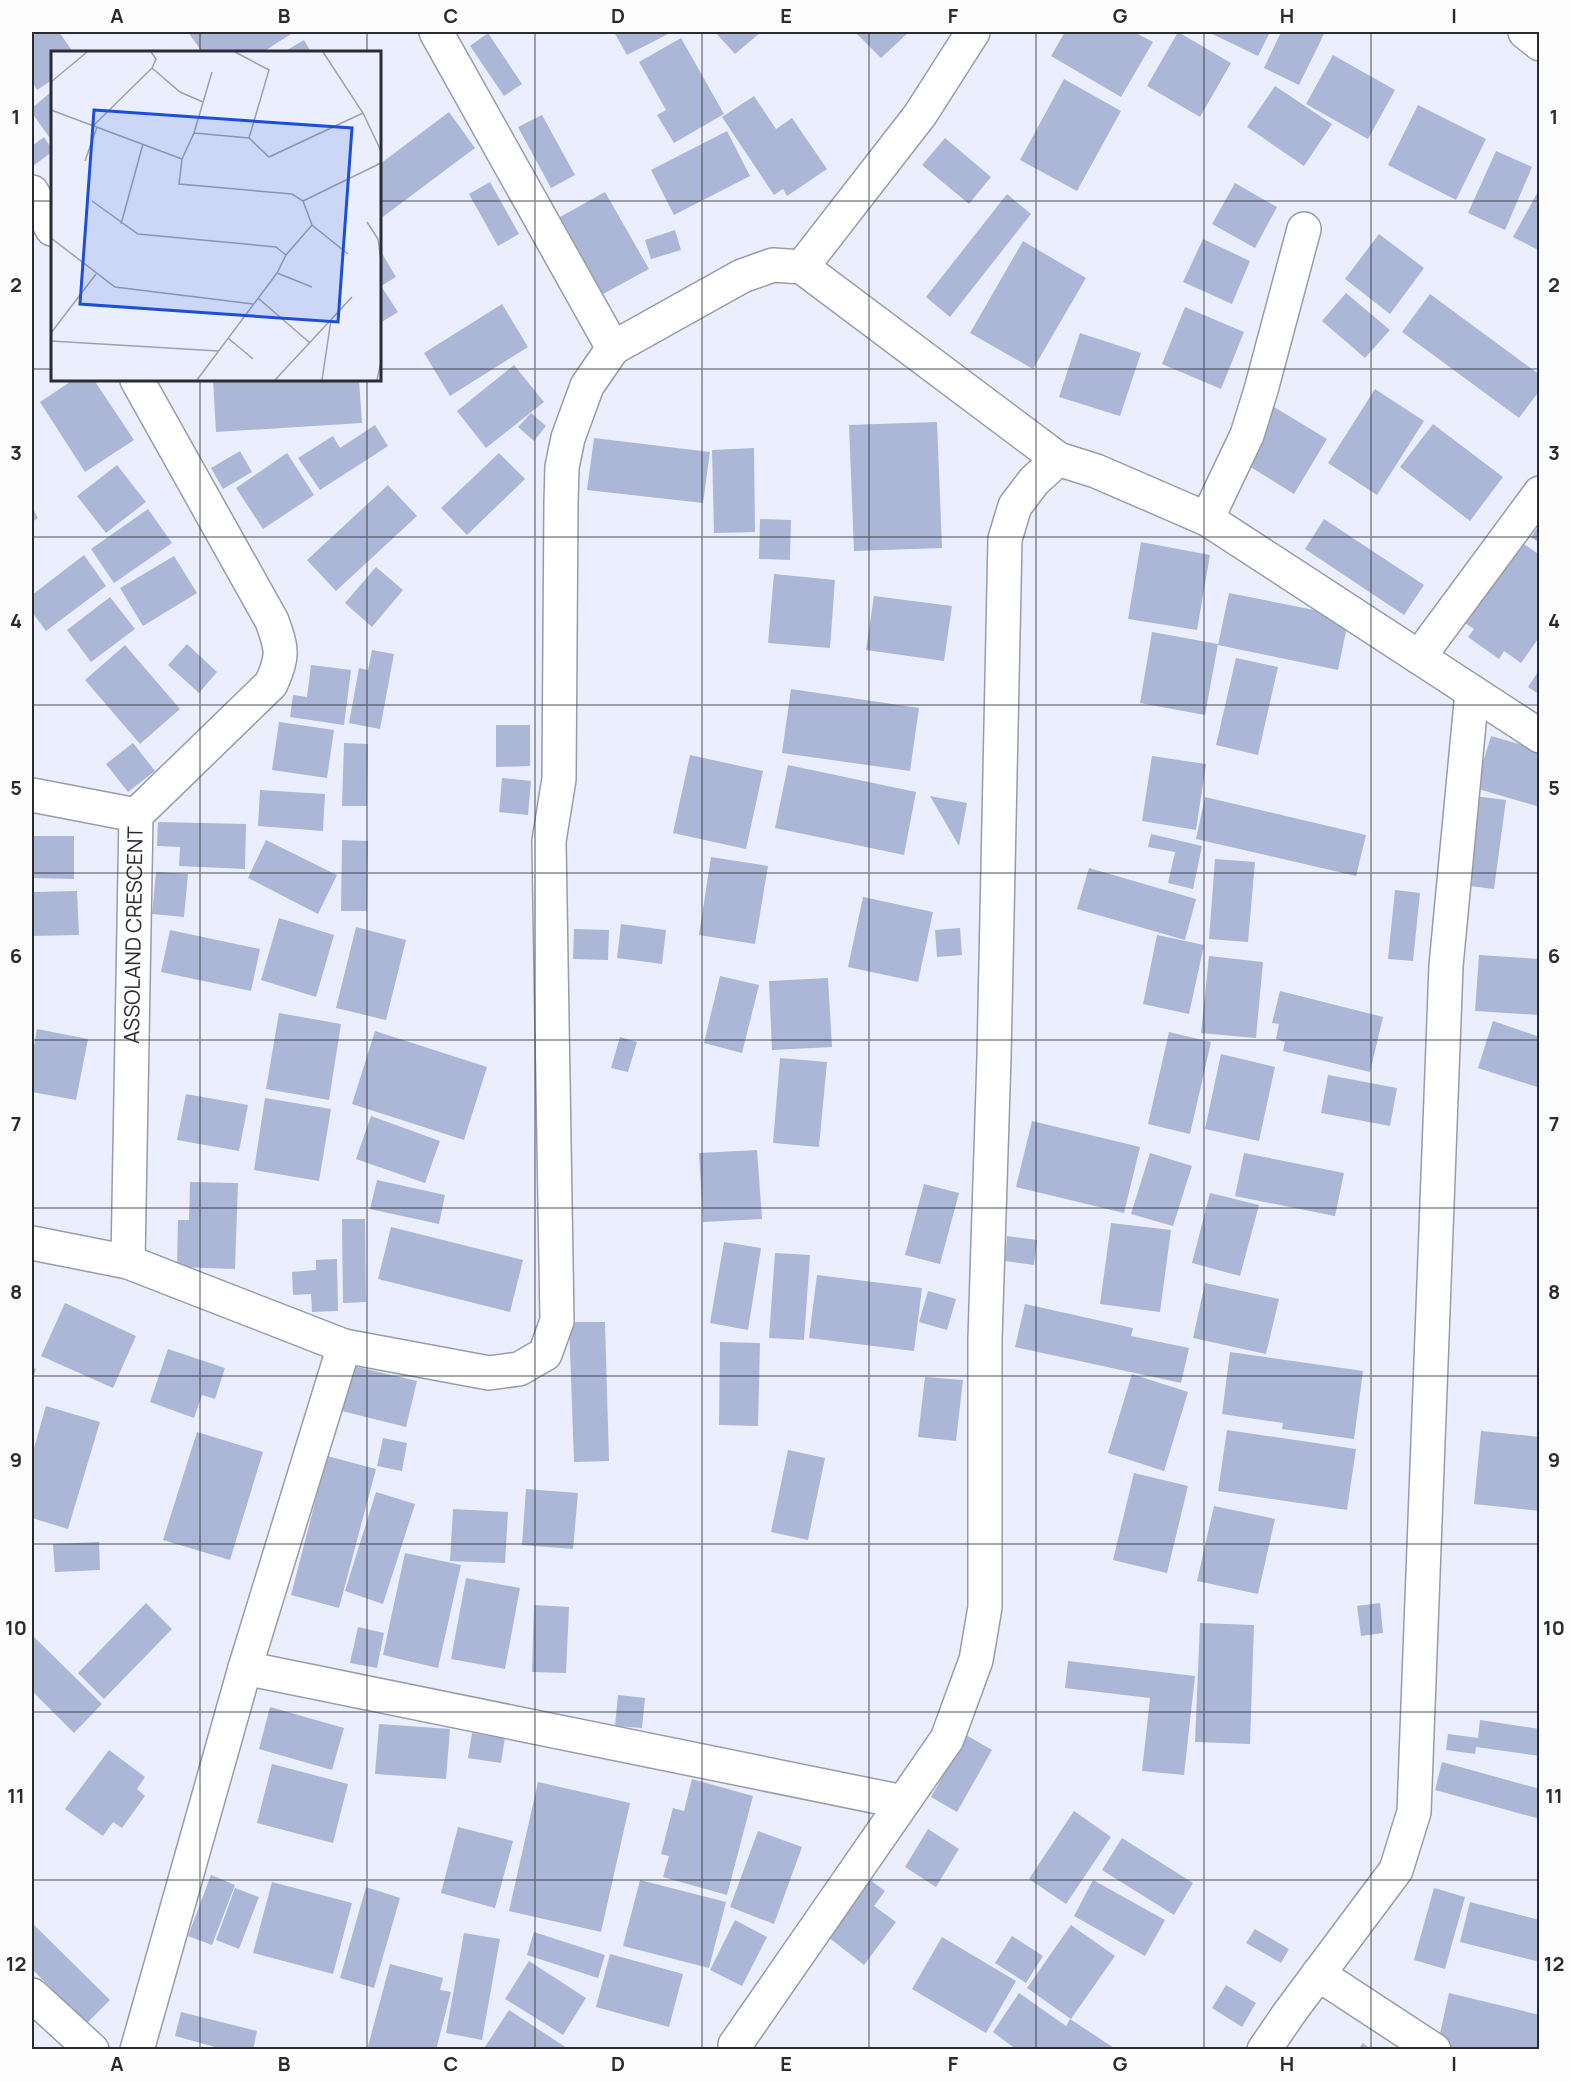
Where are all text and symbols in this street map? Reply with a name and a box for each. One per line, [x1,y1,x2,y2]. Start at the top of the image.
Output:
text: A [110,2,124,29]
text: B [278,2,291,29]
text: C [444,2,458,29]
text: D [611,2,625,29]
text: E [780,2,792,29]
text: F [948,2,959,29]
text: G [1113,2,1128,29]
text: H [1280,2,1294,29]
text: I [1451,2,1457,29]
inset map [51,51,381,381]
text: 1 [12,103,20,130]
text: 1 [1550,103,1558,130]
text: 2 [10,271,22,298]
text: 2 [1548,271,1560,298]
text: 3 [10,439,22,466]
text: 3 [1548,439,1560,466]
text: 4 [10,607,22,634]
text: 4 [1548,607,1560,634]
text: 5 [10,774,22,801]
text: 5 [1548,774,1560,801]
street label: ASSOLAND CRESCENT [117,826,149,1044]
text: 6 [10,942,22,969]
text: 6 [1548,942,1560,969]
text: 7 [11,1110,21,1137]
text: 7 [1549,1110,1559,1137]
text: 8 [10,1278,22,1305]
text: 8 [1548,1278,1560,1305]
text: 9 [10,1446,22,1473]
text: 9 [1548,1446,1560,1473]
text: 10 [5,1614,27,1641]
text: 10 [1543,1614,1565,1641]
text: 11 [7,1782,25,1809]
text: 11 [1545,1782,1563,1809]
text: 12 [6,1950,26,1977]
text: 12 [1544,1950,1564,1977]
text: A [110,2050,124,2077]
text: B [278,2050,291,2077]
text: C [444,2050,458,2077]
text: D [611,2050,625,2077]
text: E [780,2050,792,2077]
text: F [948,2050,959,2077]
text: G [1113,2050,1128,2077]
text: H [1280,2050,1294,2077]
text: I [1451,2050,1457,2077]

